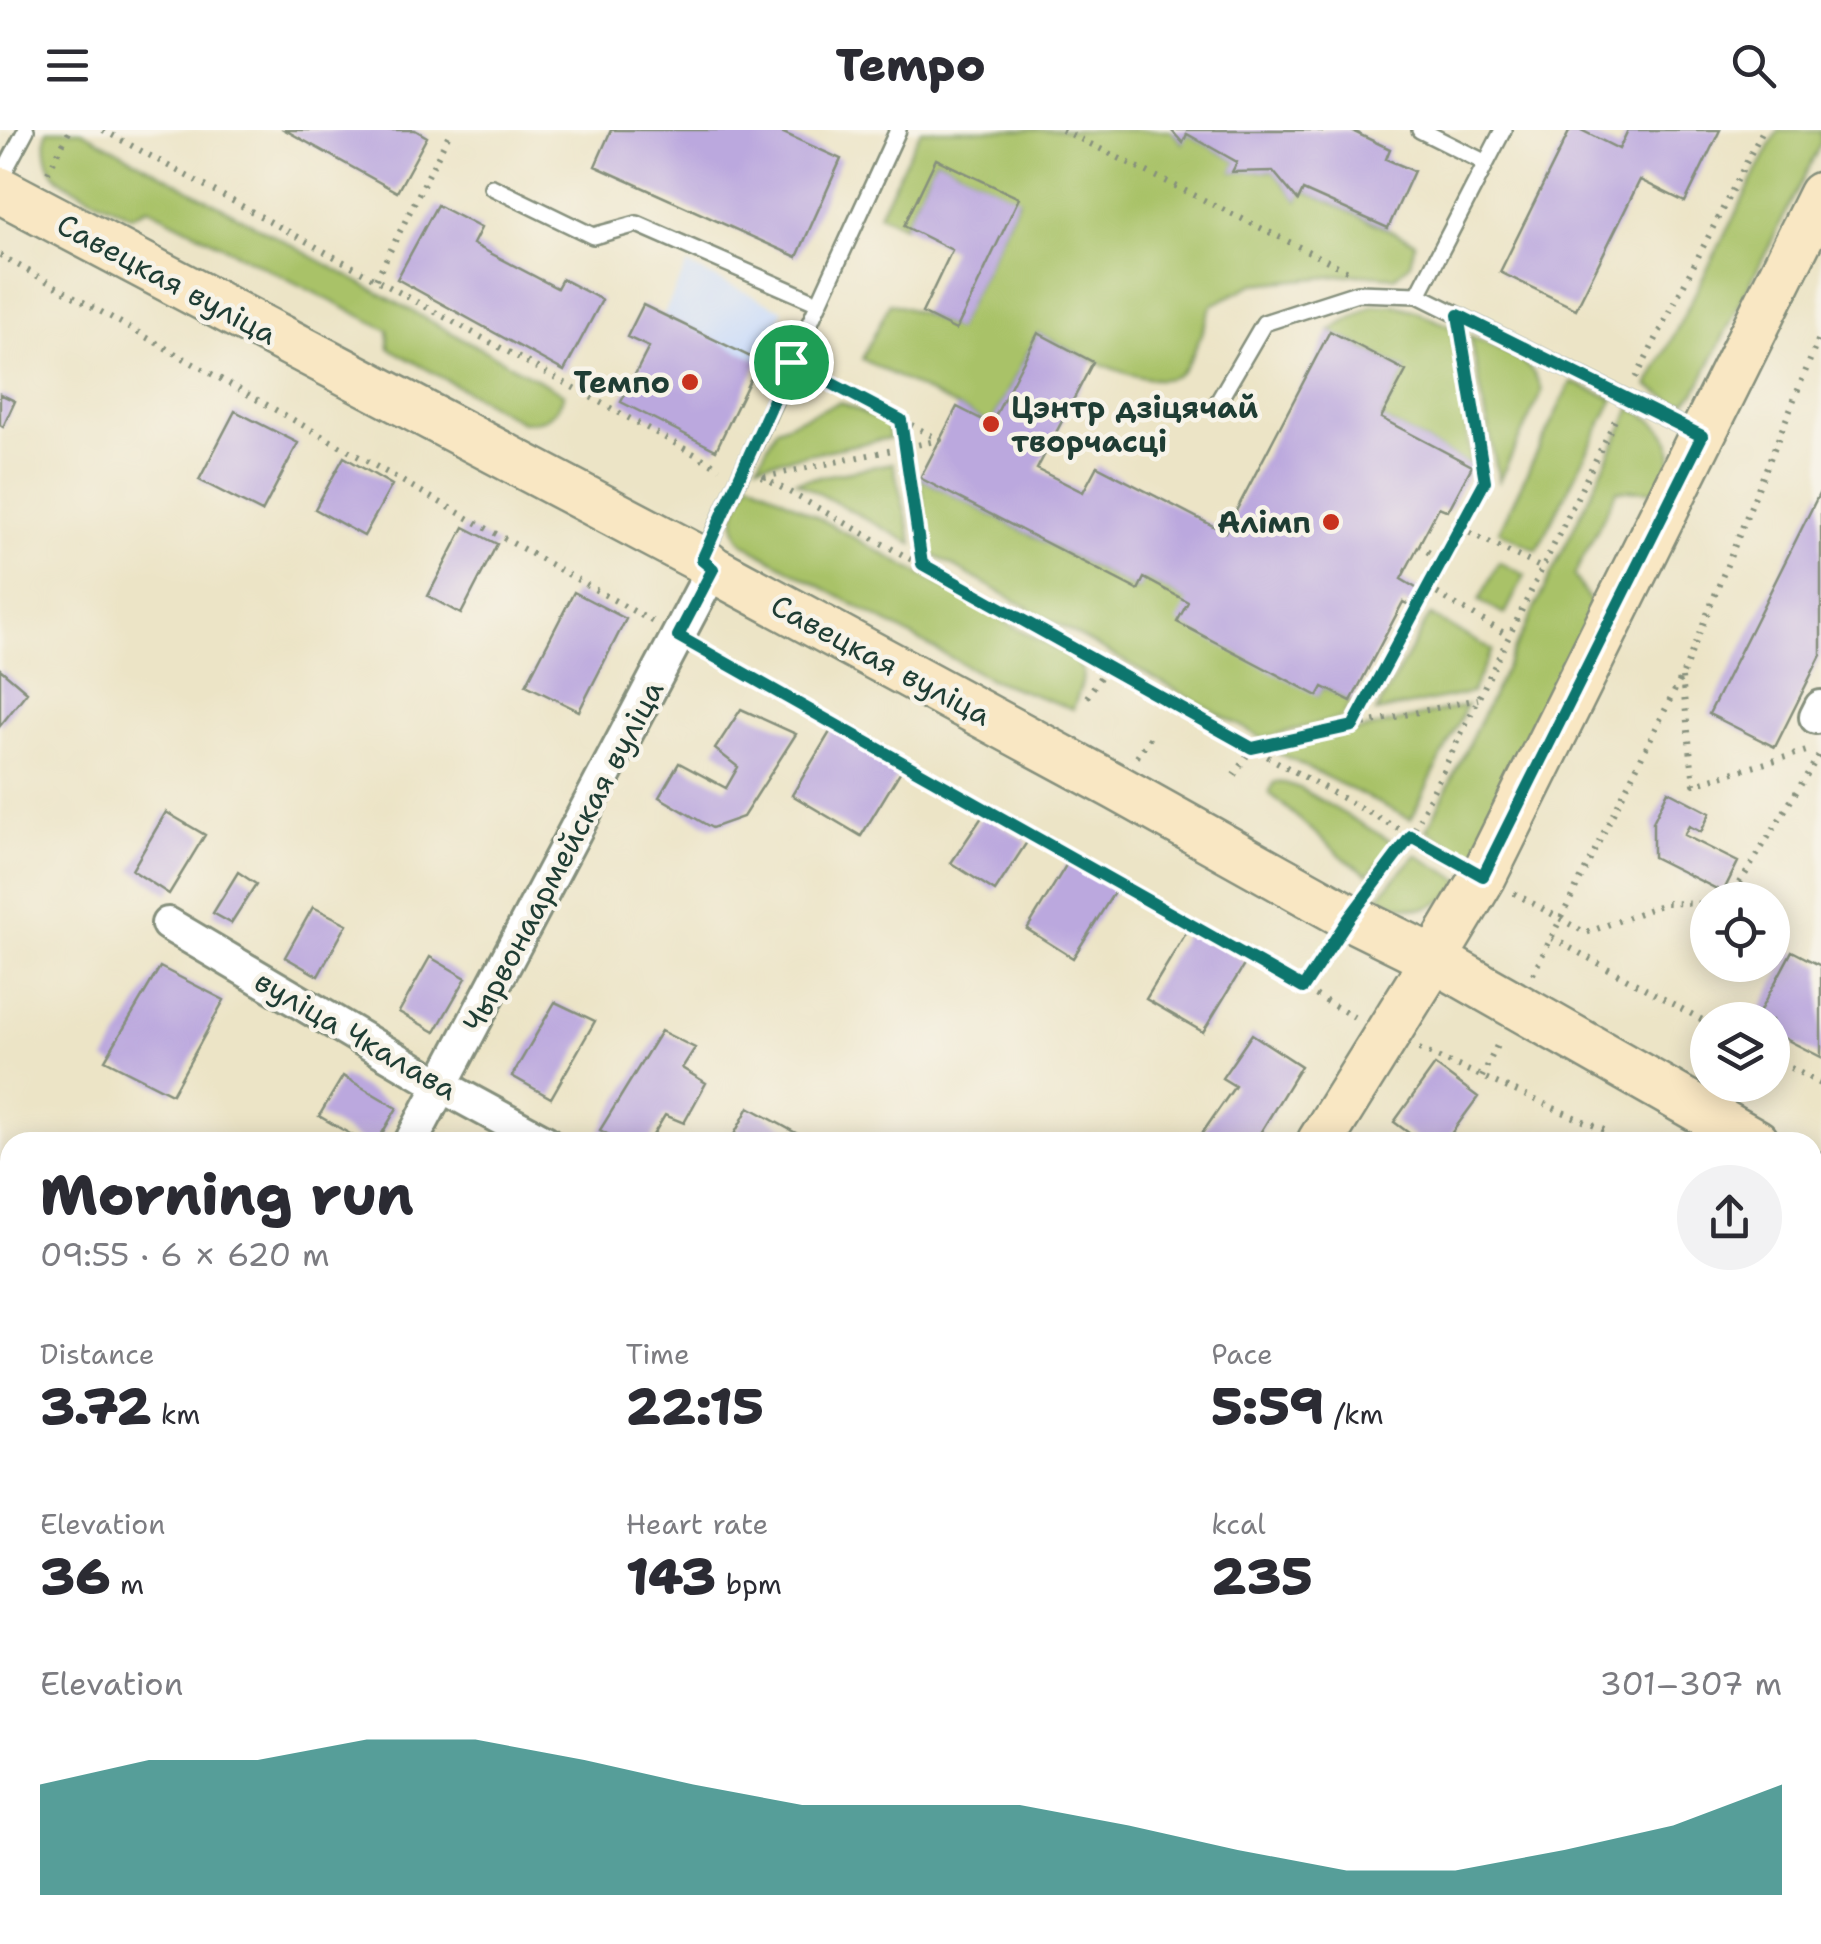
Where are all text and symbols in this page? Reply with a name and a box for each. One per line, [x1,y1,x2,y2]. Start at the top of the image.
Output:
text: Tempo [835,35,986,95]
icon: menu [40,38,95,93]
icon: search [1726,38,1781,93]
street label: Савецкая вуліца [50,204,285,354]
pin [749,320,834,405]
icon: arrive [764,335,819,390]
place label: Темпо [574,362,670,403]
marker: Темпо [679,371,701,393]
place label: Цэнтр дзіцячай творчасці [1011,387,1258,462]
marker: Цэнтр дзіцячай творчасці [980,413,1002,435]
place label: Алімп [1217,502,1311,543]
marker: Алімп [1320,511,1342,533]
street label: Савецкая вуліца [764,585,999,735]
street label: Чырвонаармейская вуліца [453,673,673,1039]
map controls [1690,882,1790,1102]
button: locate [1690,882,1790,982]
street label: вуліца Чкалава [247,960,465,1110]
button: layers [1690,1002,1790,1102]
text: Morning run [40,1158,414,1232]
button: share [1677,1165,1782,1270]
text: 09:55 · 6 × 620 m [40,1233,330,1276]
text: Distance [40,1335,155,1373]
text: Time [626,1335,690,1373]
text: Pace [1211,1335,1273,1373]
text: 3.72 [40,1373,151,1440]
text: 22:15 [626,1373,764,1440]
text: 5:59 [1211,1373,1324,1440]
text: km [151,1395,200,1433]
text: /km [1324,1395,1384,1433]
text: Elevation [40,1505,165,1543]
text: Heart rate [626,1505,768,1543]
text: kcal [1211,1505,1266,1543]
text: 36 [40,1543,111,1610]
text: 143 [626,1543,716,1610]
text: 235 [1211,1543,1313,1610]
text: m [111,1565,144,1603]
text: bpm [716,1565,782,1603]
text: Elevation [40,1662,183,1705]
text: 301–307 m [1600,1662,1782,1705]

